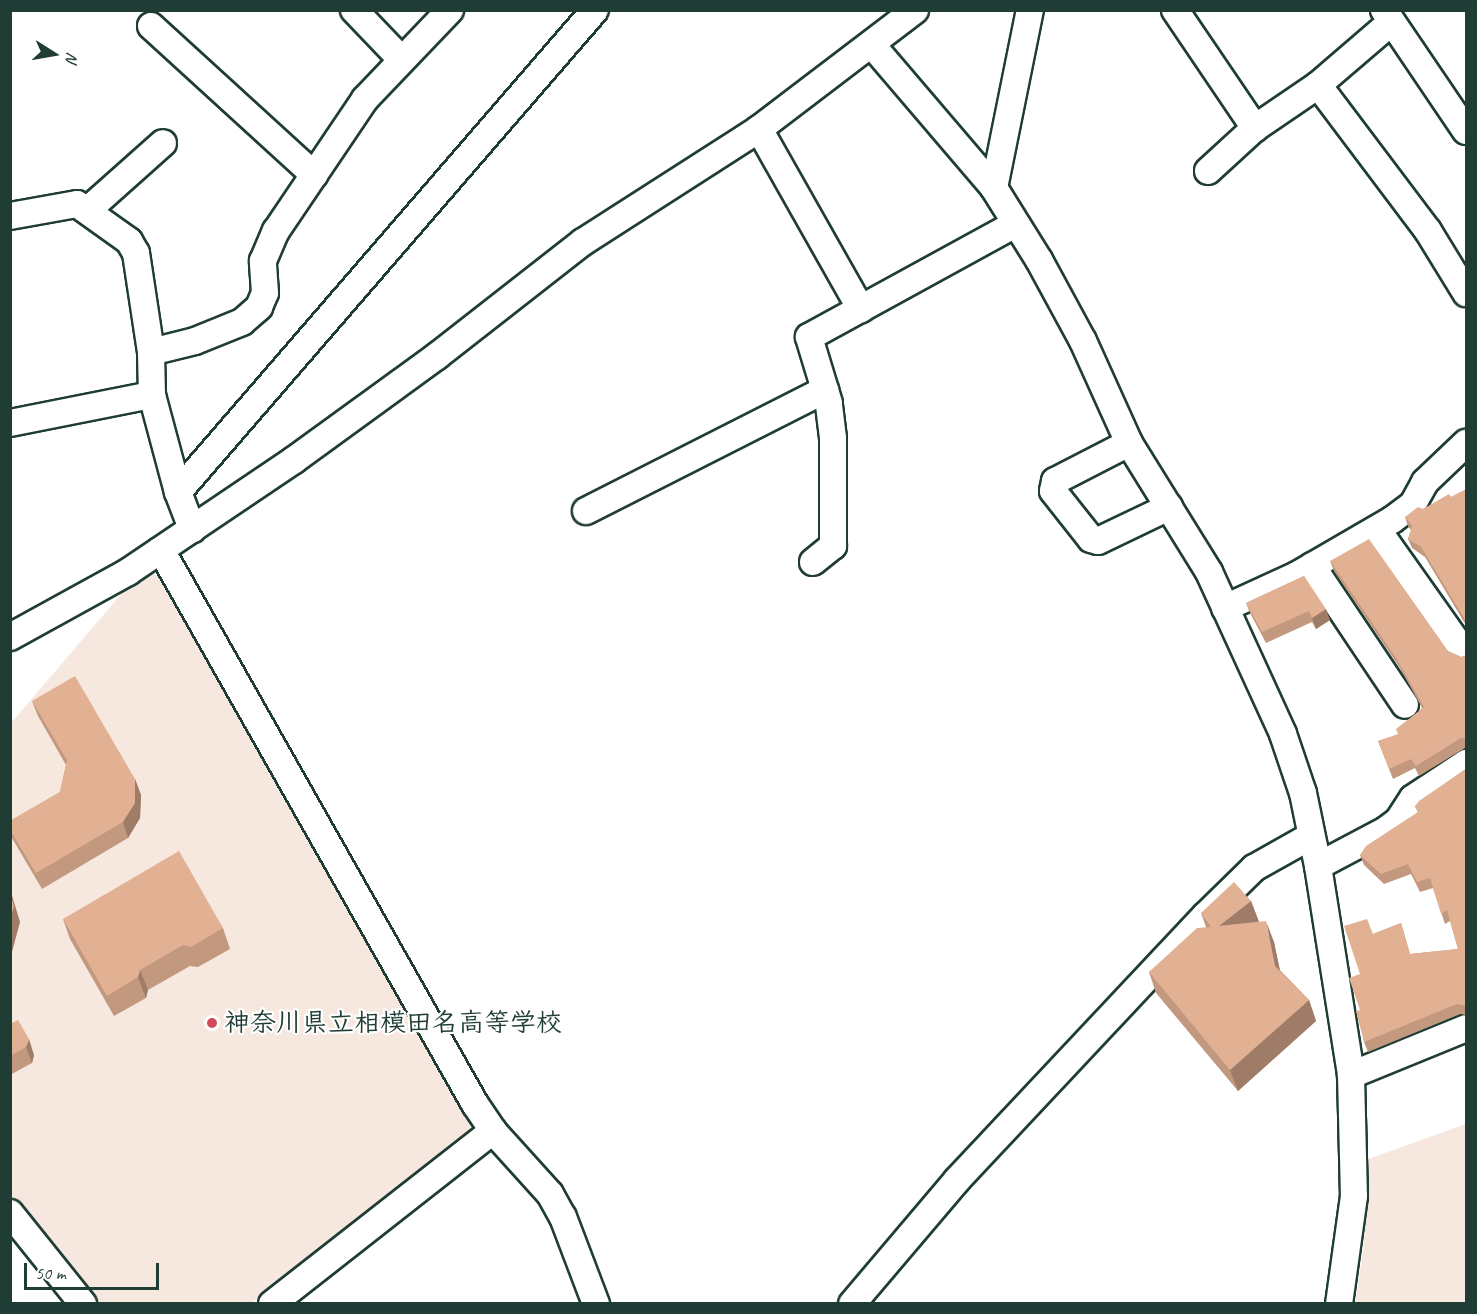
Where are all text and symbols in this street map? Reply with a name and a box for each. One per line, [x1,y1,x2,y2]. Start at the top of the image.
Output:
north arrow [24,24,84,84]
text: N [61,51,82,64]
place label: 神奈川県立相模田名高等学校 [224,1007,562,1039]
marker: 神奈川県立相模田名高等学校 [205,1016,219,1030]
scale bar [27,1251,162,1289]
text: 50 m [35,1262,66,1284]

